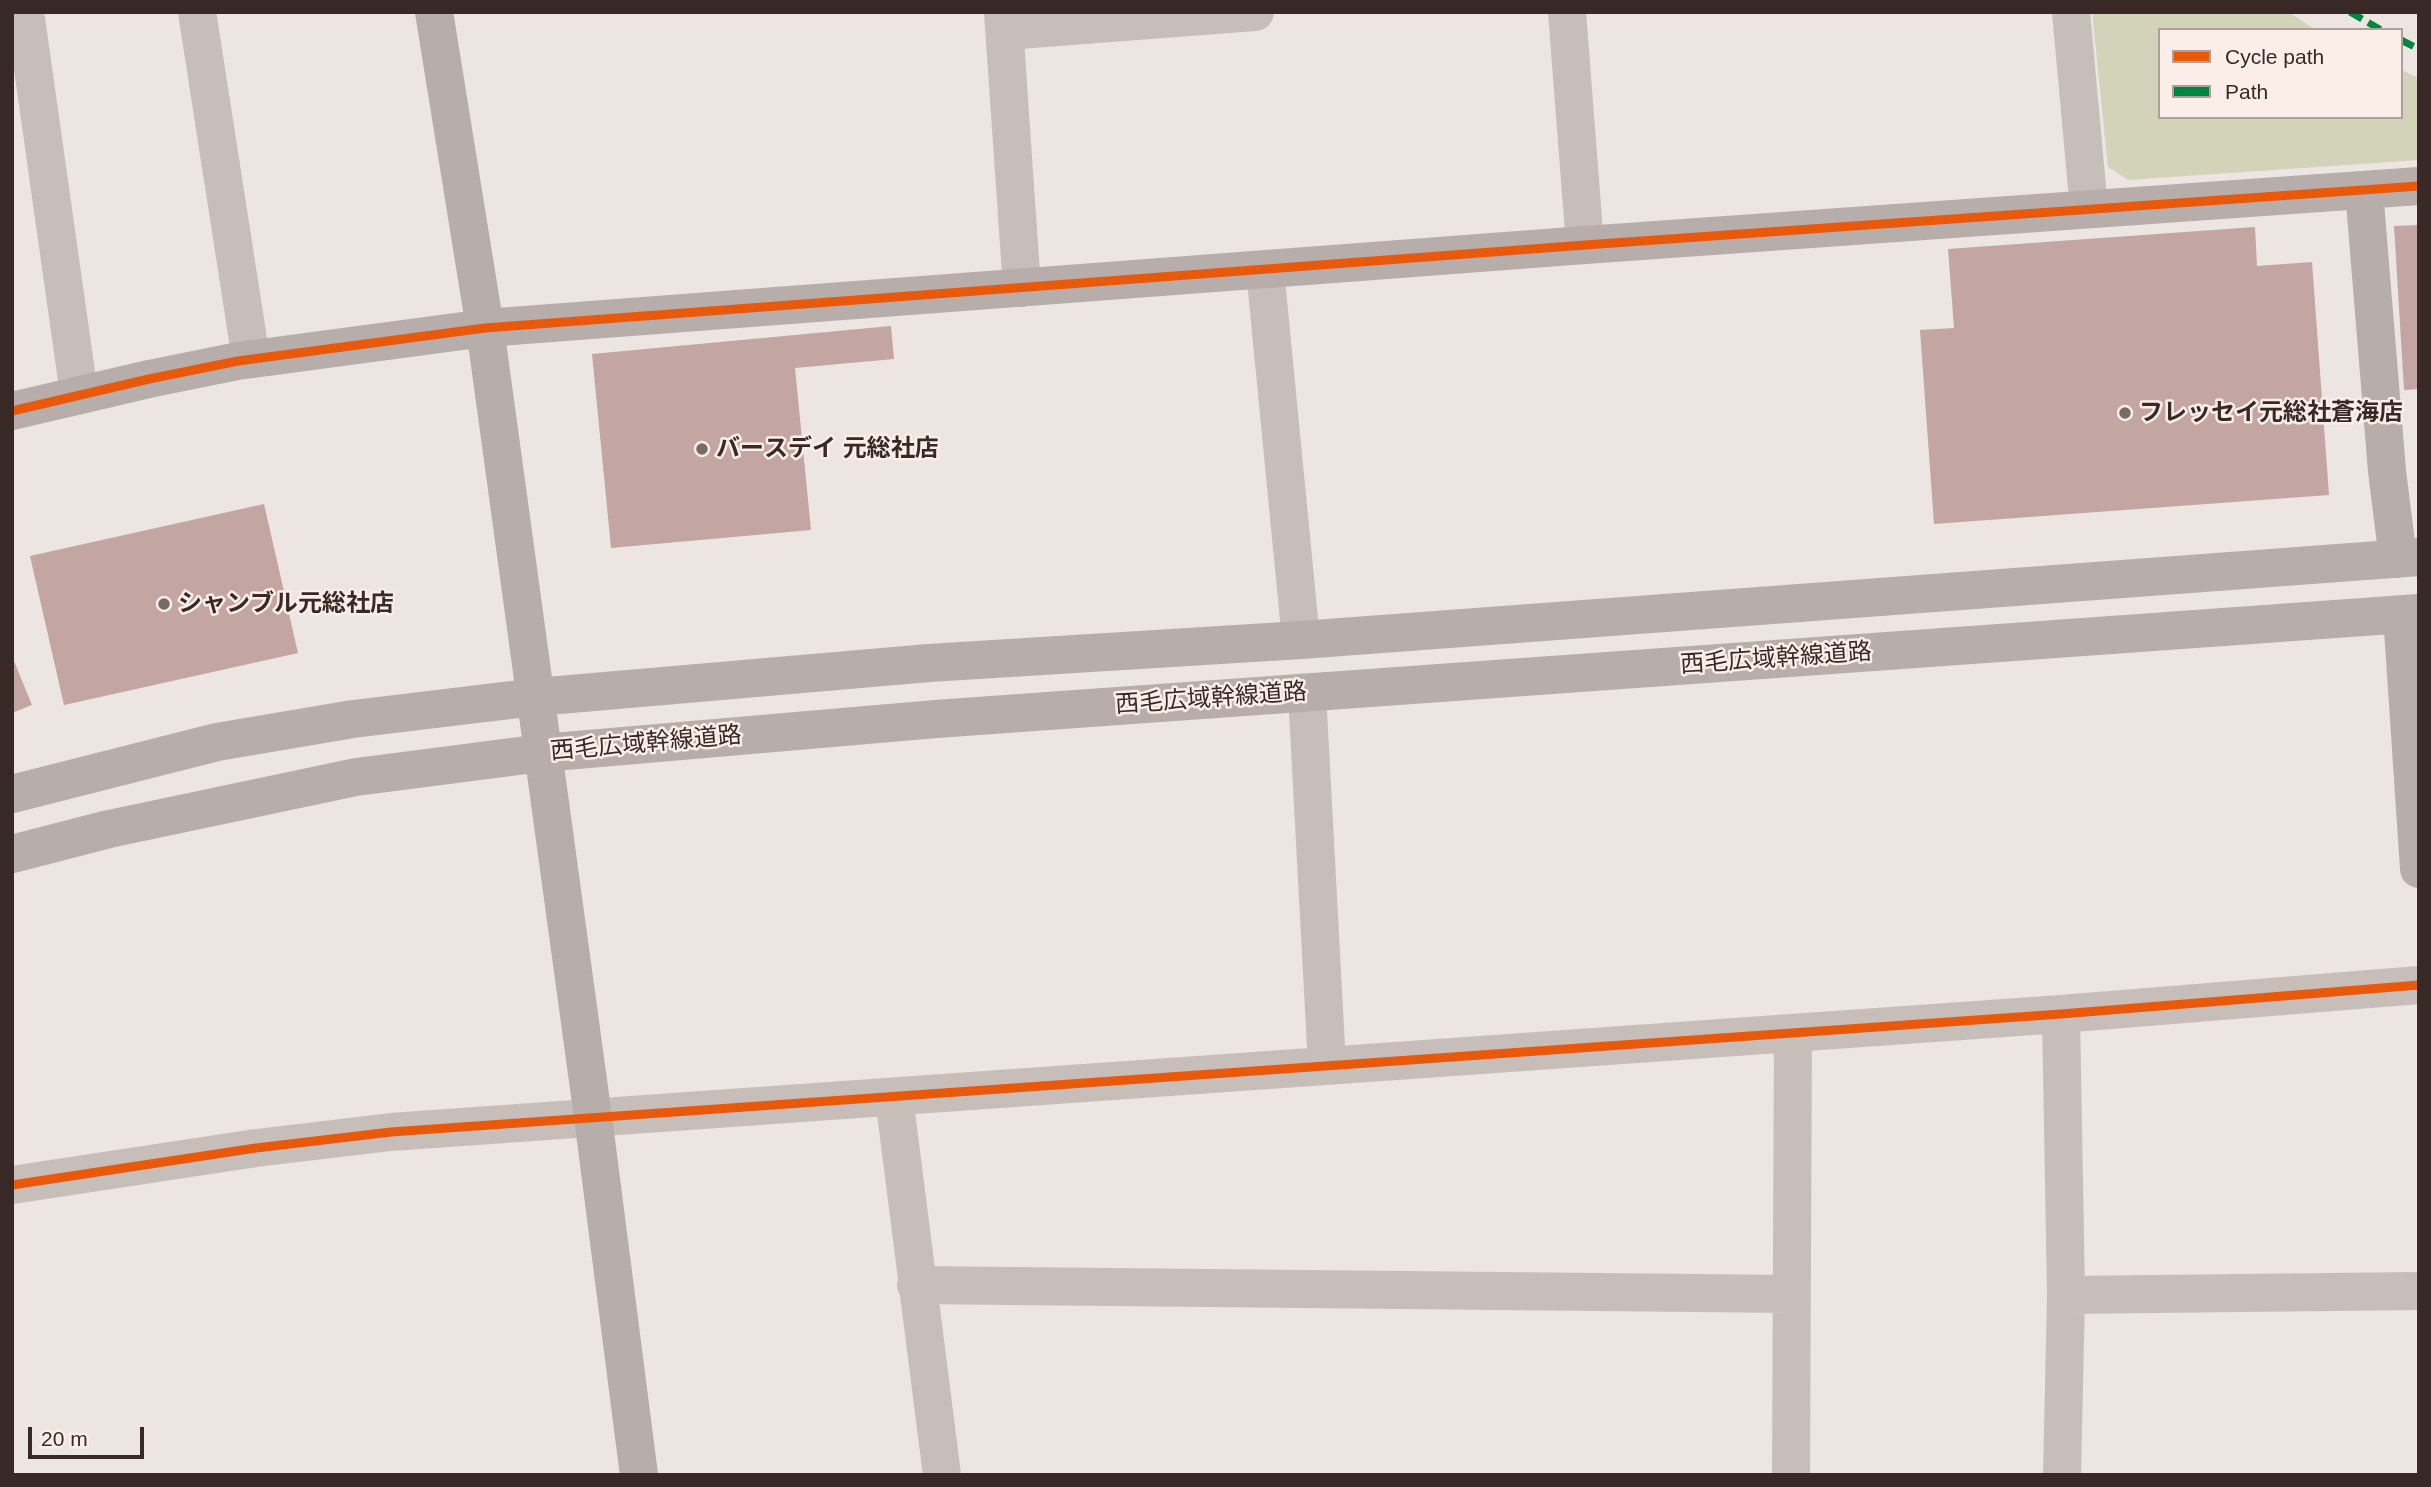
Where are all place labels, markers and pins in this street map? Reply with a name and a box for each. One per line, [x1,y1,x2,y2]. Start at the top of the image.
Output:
place label: フレッセイ元総社蒼海店 [2139,399,2403,427]
marker: フレッセイ元総社蒼海店 [2117,405,2133,421]
place label: バースデイ 元総社店 [716,435,939,463]
marker: バースデイ 元総社店 [694,441,710,457]
place label: シャンブル元総社店 [178,590,394,618]
marker: シャンブル元総社店 [156,596,172,612]

